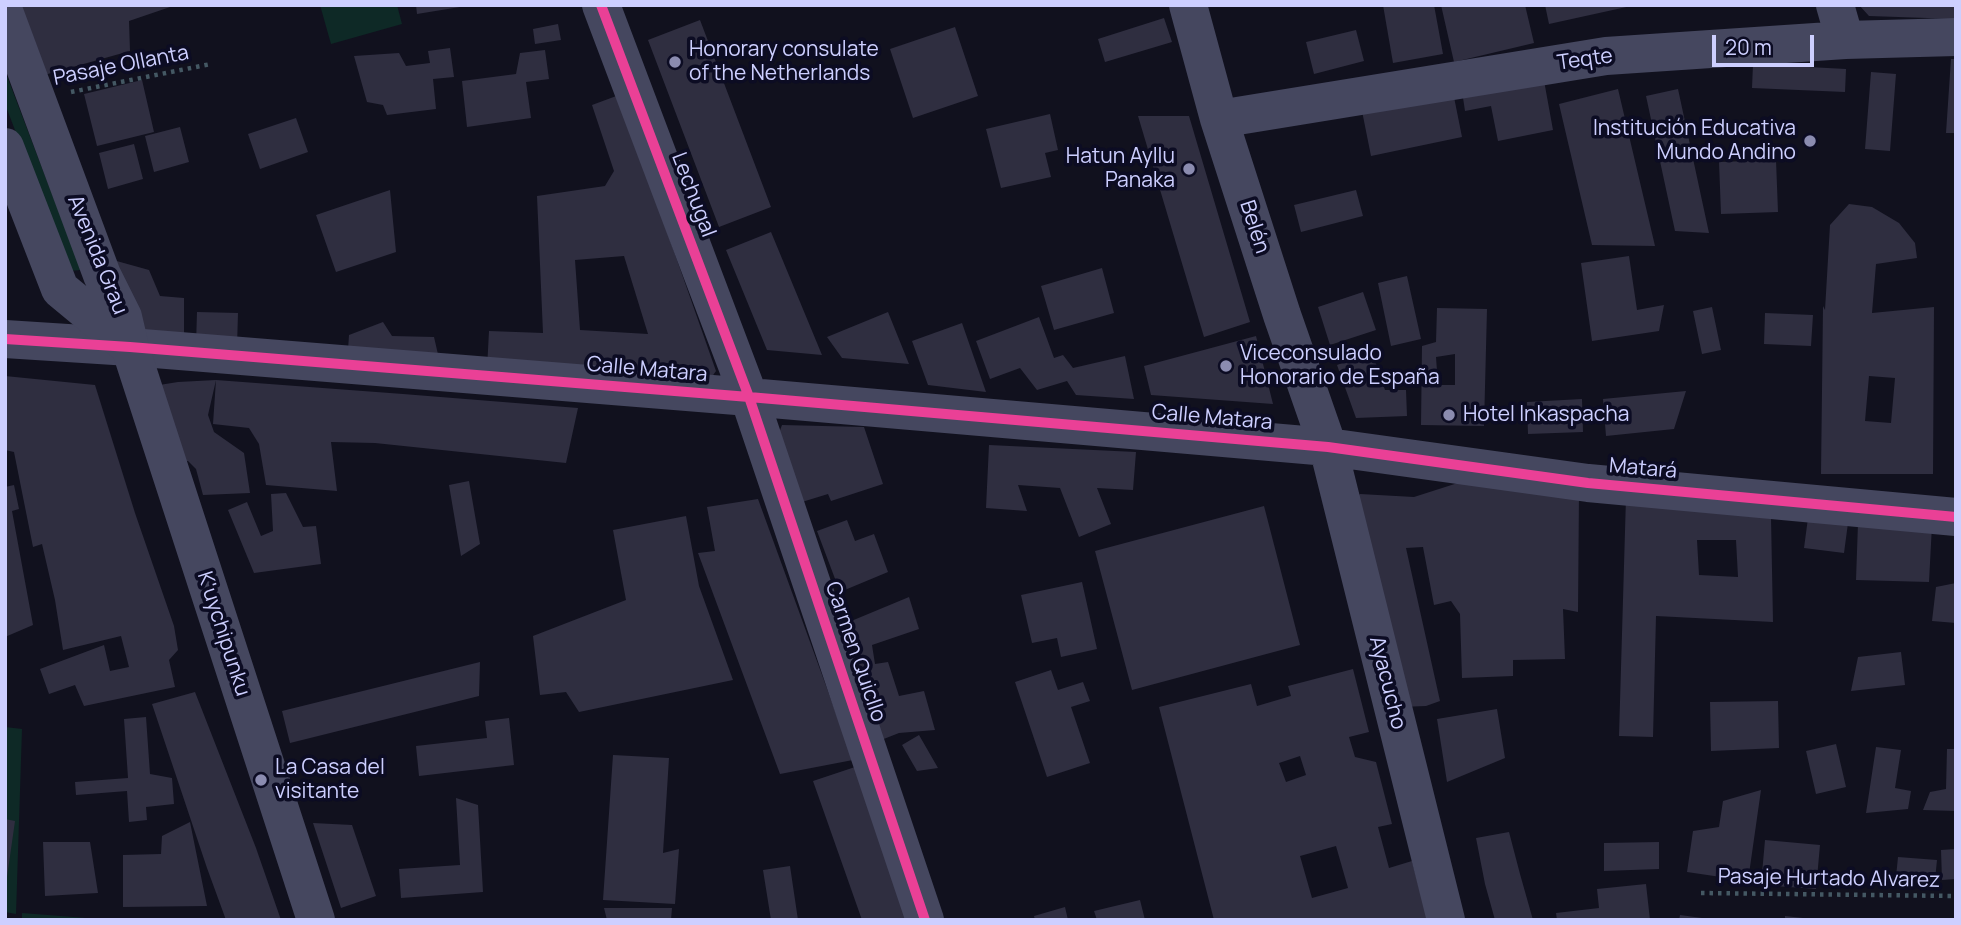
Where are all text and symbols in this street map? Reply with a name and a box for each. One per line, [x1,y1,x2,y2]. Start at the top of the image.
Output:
scale bar [1716,21,1818,65]
text: 20 m [1725,33,1772,61]
place label: Honorary consulate of the Netherlands [689,37,879,87]
street label: Pasaje Ollanta [51,41,191,91]
street label: Teqte [1556,44,1614,76]
marker: Honorary consulate of the Netherlands [667,54,683,70]
place label: Institución Educativa Mundo Andino [1593,116,1796,166]
marker: Institución Educativa Mundo Andino [1802,133,1818,149]
place label: Hatun Ayllu Panaka [1066,144,1175,194]
street label: Lechugal [665,149,721,241]
marker: Hatun Ayllu Panaka [1181,161,1197,177]
street label: Avenida Grau [62,192,132,318]
street label: Belén [1234,197,1274,257]
place label: Viceconsulado Honorario de España [1240,341,1440,391]
street label: Calle Matara [586,352,708,388]
marker: Viceconsulado Honorario de España [1218,358,1234,374]
street label: Calle Matara [1151,400,1273,436]
place label: Hotel Inkaspacha [1463,402,1630,428]
marker: Hotel Inkaspacha [1441,407,1457,423]
street label: Matará [1608,453,1678,485]
street label: K'uychipunku [191,569,255,699]
street label: Carmen Quicllo [819,579,891,725]
street label: Ayacucho [1363,634,1411,732]
place label: La Casa del visitante [275,755,385,805]
marker: La Casa del visitante [253,772,269,788]
street label: Pasaje Hurtado Alvarez [1718,864,1940,894]

